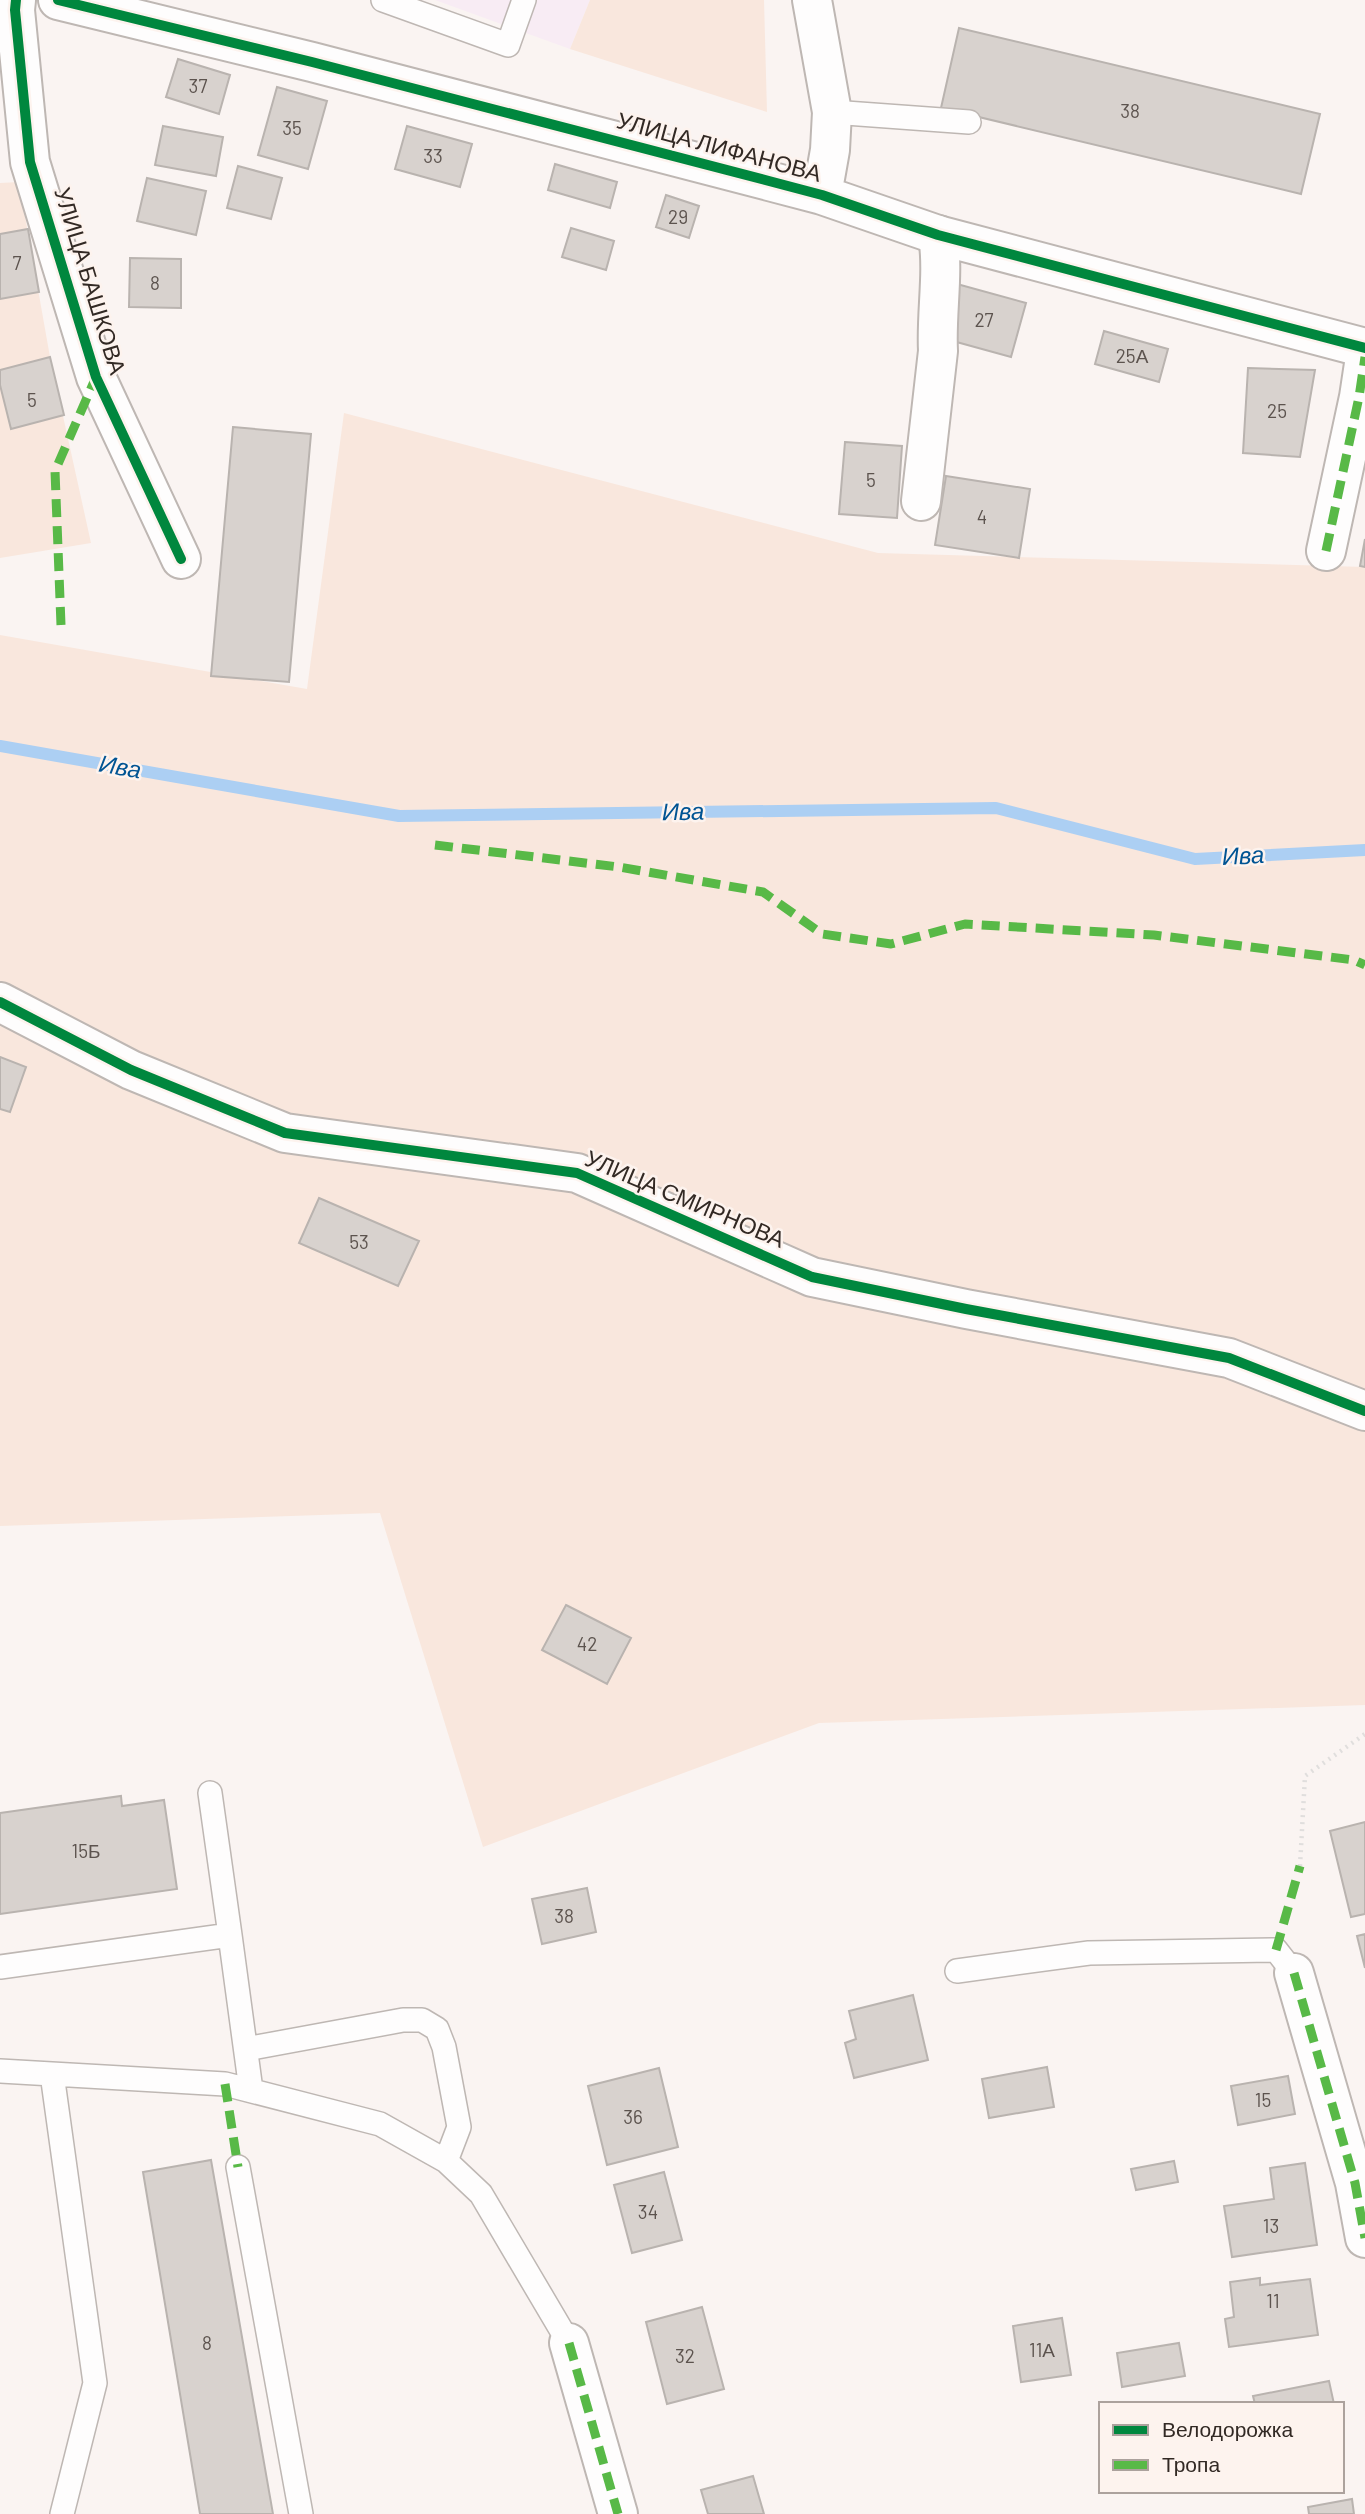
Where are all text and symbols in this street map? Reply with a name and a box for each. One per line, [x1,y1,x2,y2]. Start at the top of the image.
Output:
house number: 37 [189,74,207,97]
house number: 38 [1120,99,1140,122]
street label: УЛИЦА ЛИФАНОВА [614,105,825,187]
house number: 35 [282,116,302,139]
house number: 33 [423,144,443,167]
street label: УЛИЦА БАШКОВА [49,184,133,378]
house number: 29 [668,205,688,228]
house number: 7 [13,251,22,274]
house number: 8 [150,271,160,294]
house number: 27 [974,308,994,331]
house number: 25А [1116,344,1149,367]
house number: 5 [27,388,37,411]
house number: 25 [1267,399,1287,422]
house number: 5 [866,468,876,491]
house number: 4 [977,505,987,528]
water label: Ива [97,748,144,783]
water label: Ива [661,796,704,825]
water label: Ива [1221,839,1265,870]
street label: УЛИЦА СМИРНОВА [581,1143,790,1253]
house number: 53 [349,1230,369,1253]
house number: 42 [577,1632,597,1655]
house number: 15Б [72,1839,100,1862]
house number: 38 [554,1904,574,1927]
house number: 15 [1255,2088,1271,2111]
house number: 36 [623,2105,643,2128]
house number: 34 [638,2200,658,2223]
house number: 13 [1263,2214,1279,2237]
house number: 11 [1266,2289,1280,2312]
house number: 8 [202,2331,212,2354]
house number: 11А [1029,2338,1055,2361]
house number: 32 [675,2344,695,2367]
legend [1099,2402,1344,2493]
text: Велодорожка [1162,2416,1293,2441]
text: Тропа [1162,2451,1220,2476]

